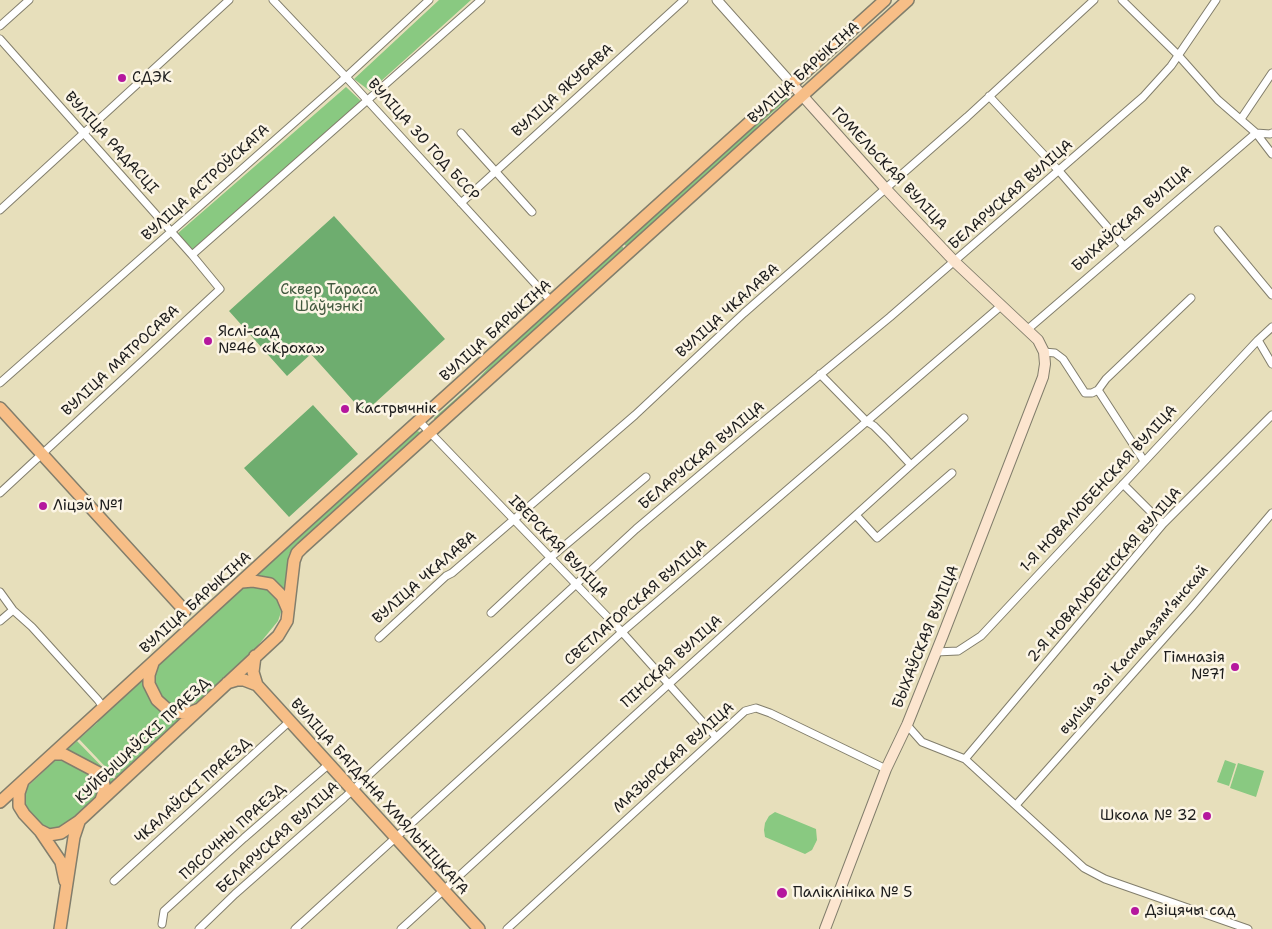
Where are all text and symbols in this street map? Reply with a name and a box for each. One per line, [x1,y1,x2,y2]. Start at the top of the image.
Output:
street label: ВУЛІЦА БАРЫКІНА [745,18,863,128]
street label: ВУЛІЦА ЯКУБАВА [508,41,618,141]
place label: СДЭК [132,69,172,87]
marker: СДЭК [116,72,128,84]
street label: ВУЛІЦА 30 ГОД БССР [363,75,483,205]
street label: ВУЛІЦА РАДАСЦІ [60,88,162,198]
street label: ГОМЕЛЬСКАЯ ВУЛІЦА [827,104,951,234]
street label: ВУЛІЦА АСТРОЎСКАГА [138,121,274,245]
street label: БЕЛАРУСКАЯ ВУЛІЦА [945,136,1077,254]
street label: БЫХАЎСКАЯ ВУЛІЦА [1068,162,1196,276]
street label: ВУЛІЦА ЧКАЛАВА [673,260,783,362]
street label: ВУЛІЦА БАРЫКІНА [437,276,555,386]
park label: Сквер Тараса Шаўчэнкі [280,281,378,316]
street label: ВУЛІЦА МАТРОСАВА [58,302,184,420]
place label: Яслі-сад №46 «Кроха» [218,323,325,358]
marker: Яслі-сад №46 «Кроха» [202,335,214,347]
street label: БЕЛАРУСКАЯ ВУЛІЦА [635,398,769,514]
place label: Кастрычнік [355,400,436,418]
street label: 1-Я НОВАЛЮБЕНСКАЯ ВУЛІЦА [1017,402,1181,576]
marker: Кастрычнік [339,403,351,415]
street label: 2-Я НОВАЛЮБЕНСКАЯ ВУЛІЦА [1024,484,1186,666]
street label: ІВЕРСКАЯ ВУЛІЦА [504,492,612,602]
place label: Ліцэй №1 [53,497,123,515]
marker: Ліцэй №1 [37,500,49,512]
street label: ВУЛІЦА ЧКАЛАВА [369,528,481,628]
street label: СВЕТЛАГОРСКАЯ ВУЛІЦА [561,536,711,670]
street label: ВУЛІЦА БАРЫКІНА [137,548,255,658]
street label: вуліца Зоі Касмадзямʼянскай [1055,562,1213,738]
street label: БЫХАЎСКАЯ ВУЛІЦА [889,563,963,711]
street label: ПІНСКАЯ ВУЛІЦА [618,612,726,712]
place label: Гімназія №71 [1163,649,1225,684]
marker: Гімназія №71 [1229,661,1241,673]
street label: КУЙБЫШАЎСКІ ПРАЕЗД [72,674,214,808]
street label: ВУЛІЦА БАГДАНА ХМЯЛЬНІЦКАГА [286,695,472,899]
street label: МАЗЫРСКАЯ ВУЛІЦА [610,699,738,817]
street label: ЧКАЛАЎСКІ ПРАЕЗД [131,734,255,848]
street label: БЕЛАРУСКАЯ ВУЛІЦА [213,778,343,898]
street label: ПЯСОЧНЫ ПРАЕЗД [177,780,289,884]
place label: Школа № 32 [1100,807,1197,825]
marker: Школа № 32 [1201,810,1213,822]
place label: Паліклініка № 5 [793,884,912,902]
marker: Паліклініка № 5 [775,886,789,900]
place label: Дзіцячы сад [1145,902,1236,920]
marker: Дзіцячы сад [1129,905,1141,917]

